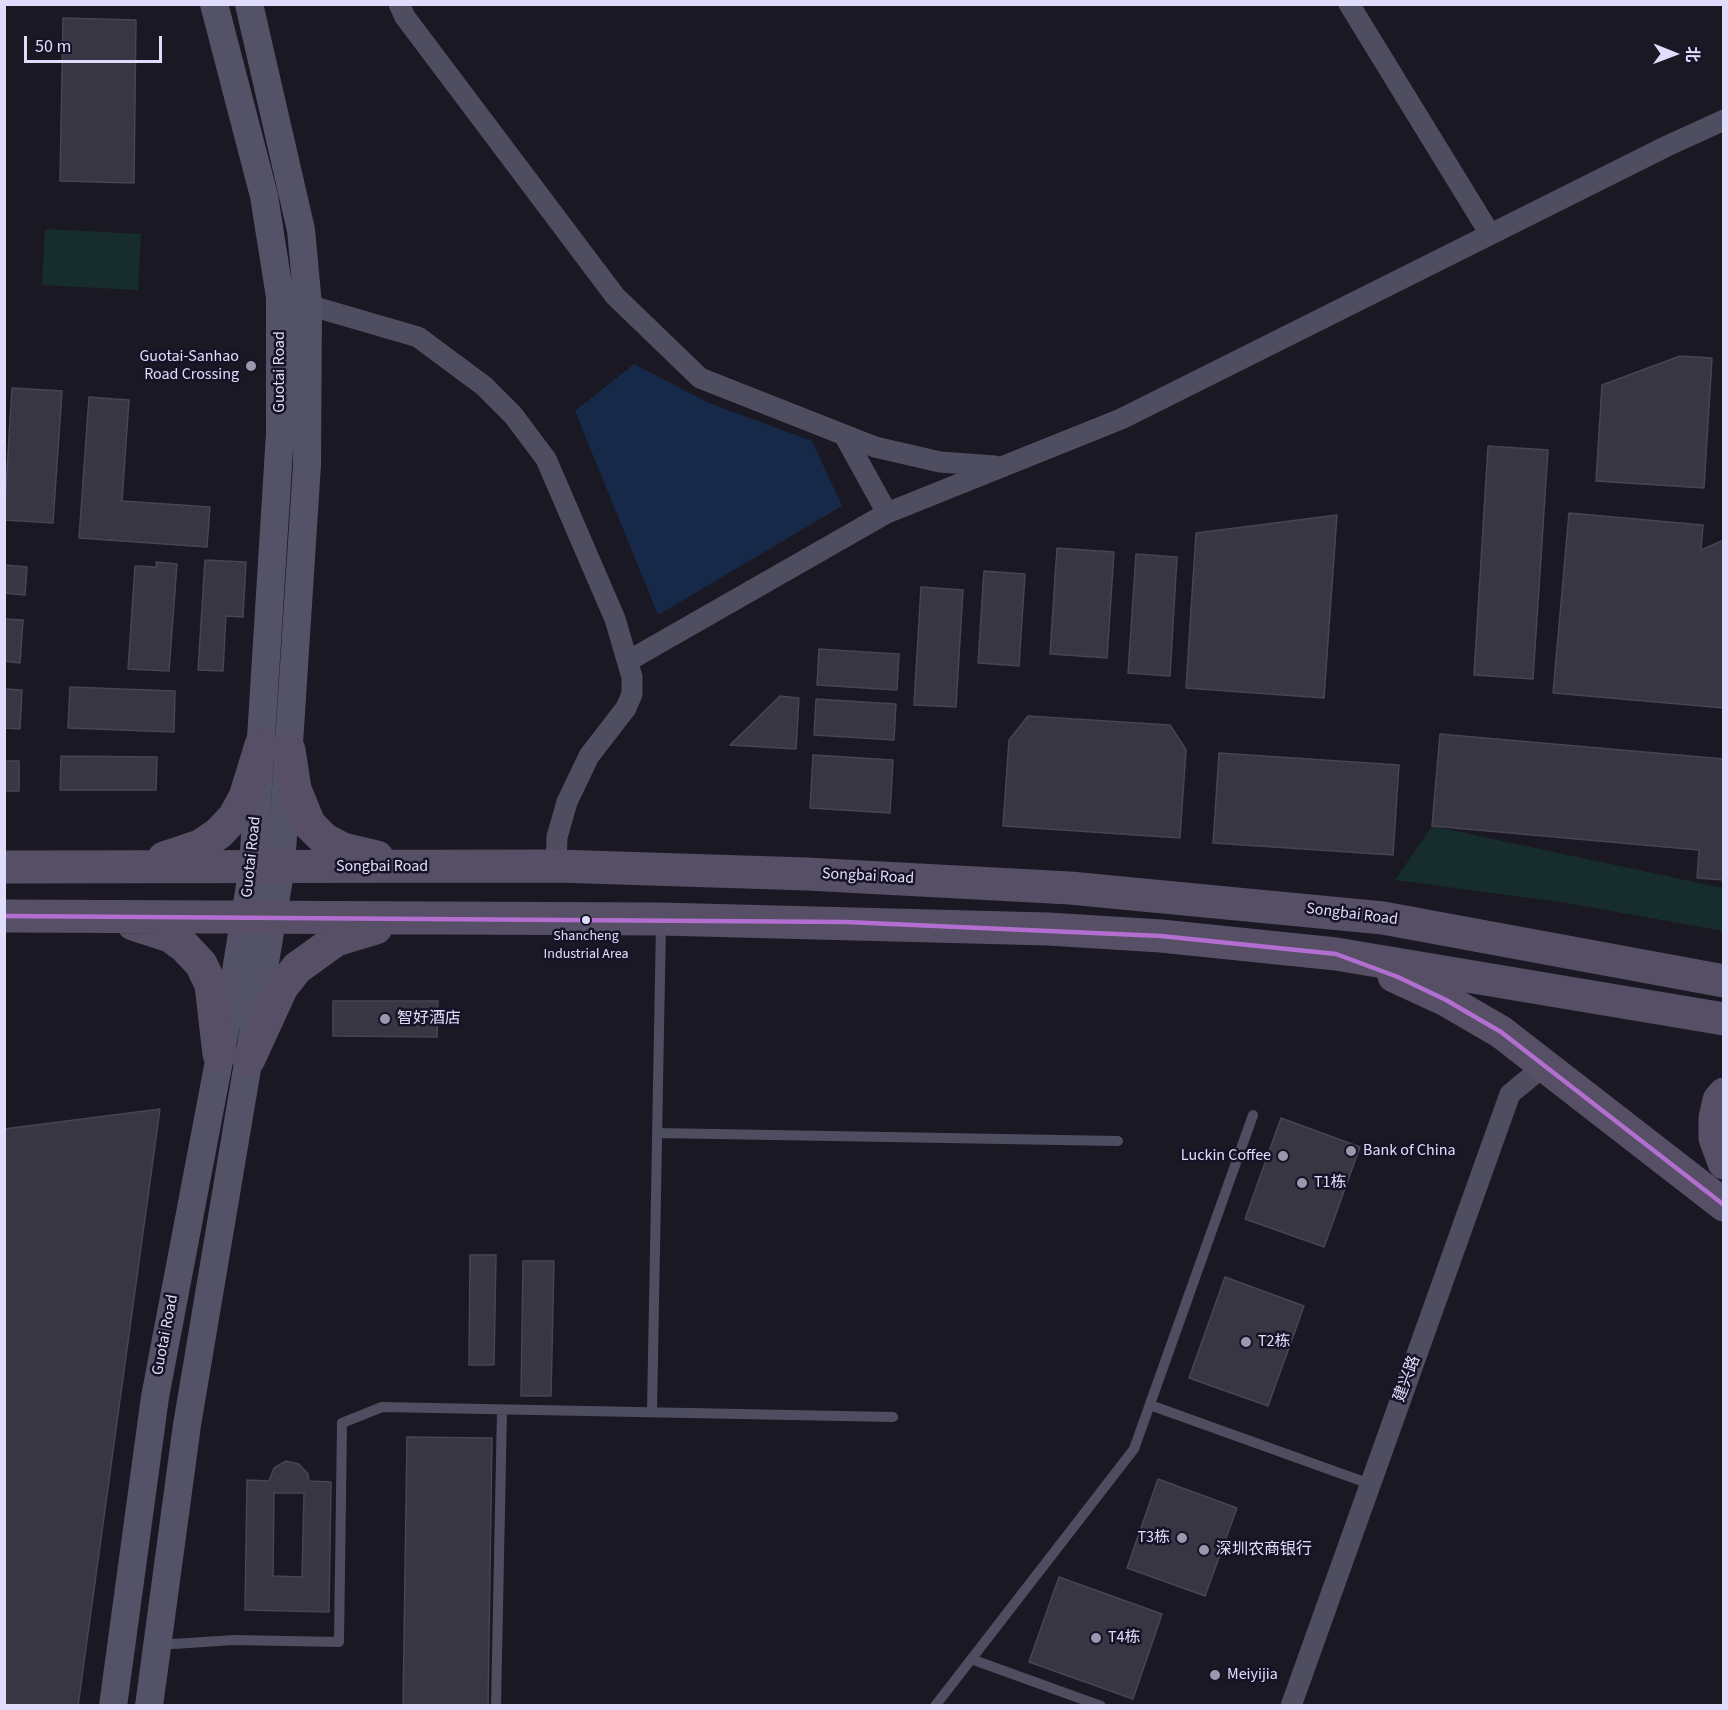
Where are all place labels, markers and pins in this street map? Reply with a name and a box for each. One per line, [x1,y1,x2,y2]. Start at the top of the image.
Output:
place label: Guotai-Sanhao Road Crossing [139,347,239,385]
marker: Guotai-Sanhao Road Crossing [244,359,258,373]
marker: Shancheng Industrial Area [580,914,592,926]
place label: Shancheng Industrial Area [544,929,628,962]
place label: 智好酒店 [397,1009,461,1029]
marker: 智好酒店 [378,1012,392,1026]
place label: Bank of China [1363,1141,1455,1161]
marker: Bank of China [1344,1144,1358,1158]
place label: Luckin Coffee [1181,1146,1271,1166]
marker: Luckin Coffee [1276,1149,1290,1163]
place label: T1栋 [1314,1173,1347,1193]
marker: T1栋 [1295,1176,1309,1190]
place label: T2栋 [1258,1332,1291,1352]
marker: T2栋 [1239,1335,1253,1349]
place label: T3栋 [1137,1528,1170,1548]
marker: T3栋 [1175,1531,1189,1545]
place label: 深圳农商银行 [1216,1540,1312,1560]
marker: 深圳农商银行 [1197,1543,1211,1557]
place label: T4栋 [1108,1628,1141,1648]
marker: T4栋 [1089,1631,1103,1645]
place label: Meiyijia [1227,1665,1278,1685]
marker: Meiyijia [1208,1668,1222,1682]

